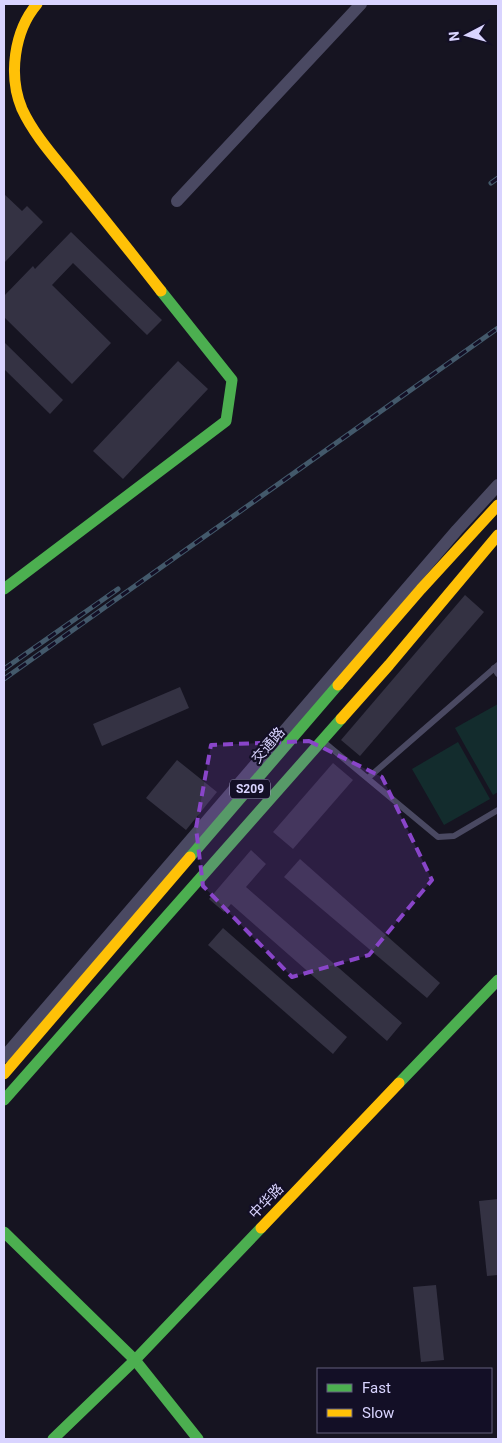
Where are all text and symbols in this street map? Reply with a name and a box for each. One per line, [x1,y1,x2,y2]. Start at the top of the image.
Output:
north arrow [442,10,492,60]
text: N [446,31,463,42]
street label: 交通路 [248,724,288,766]
road number: S209 [230,780,270,799]
street label: 中华路 [246,1180,286,1222]
legend [317,1368,492,1433]
text: Fast [362,1379,391,1397]
text: Slow [362,1404,394,1422]

